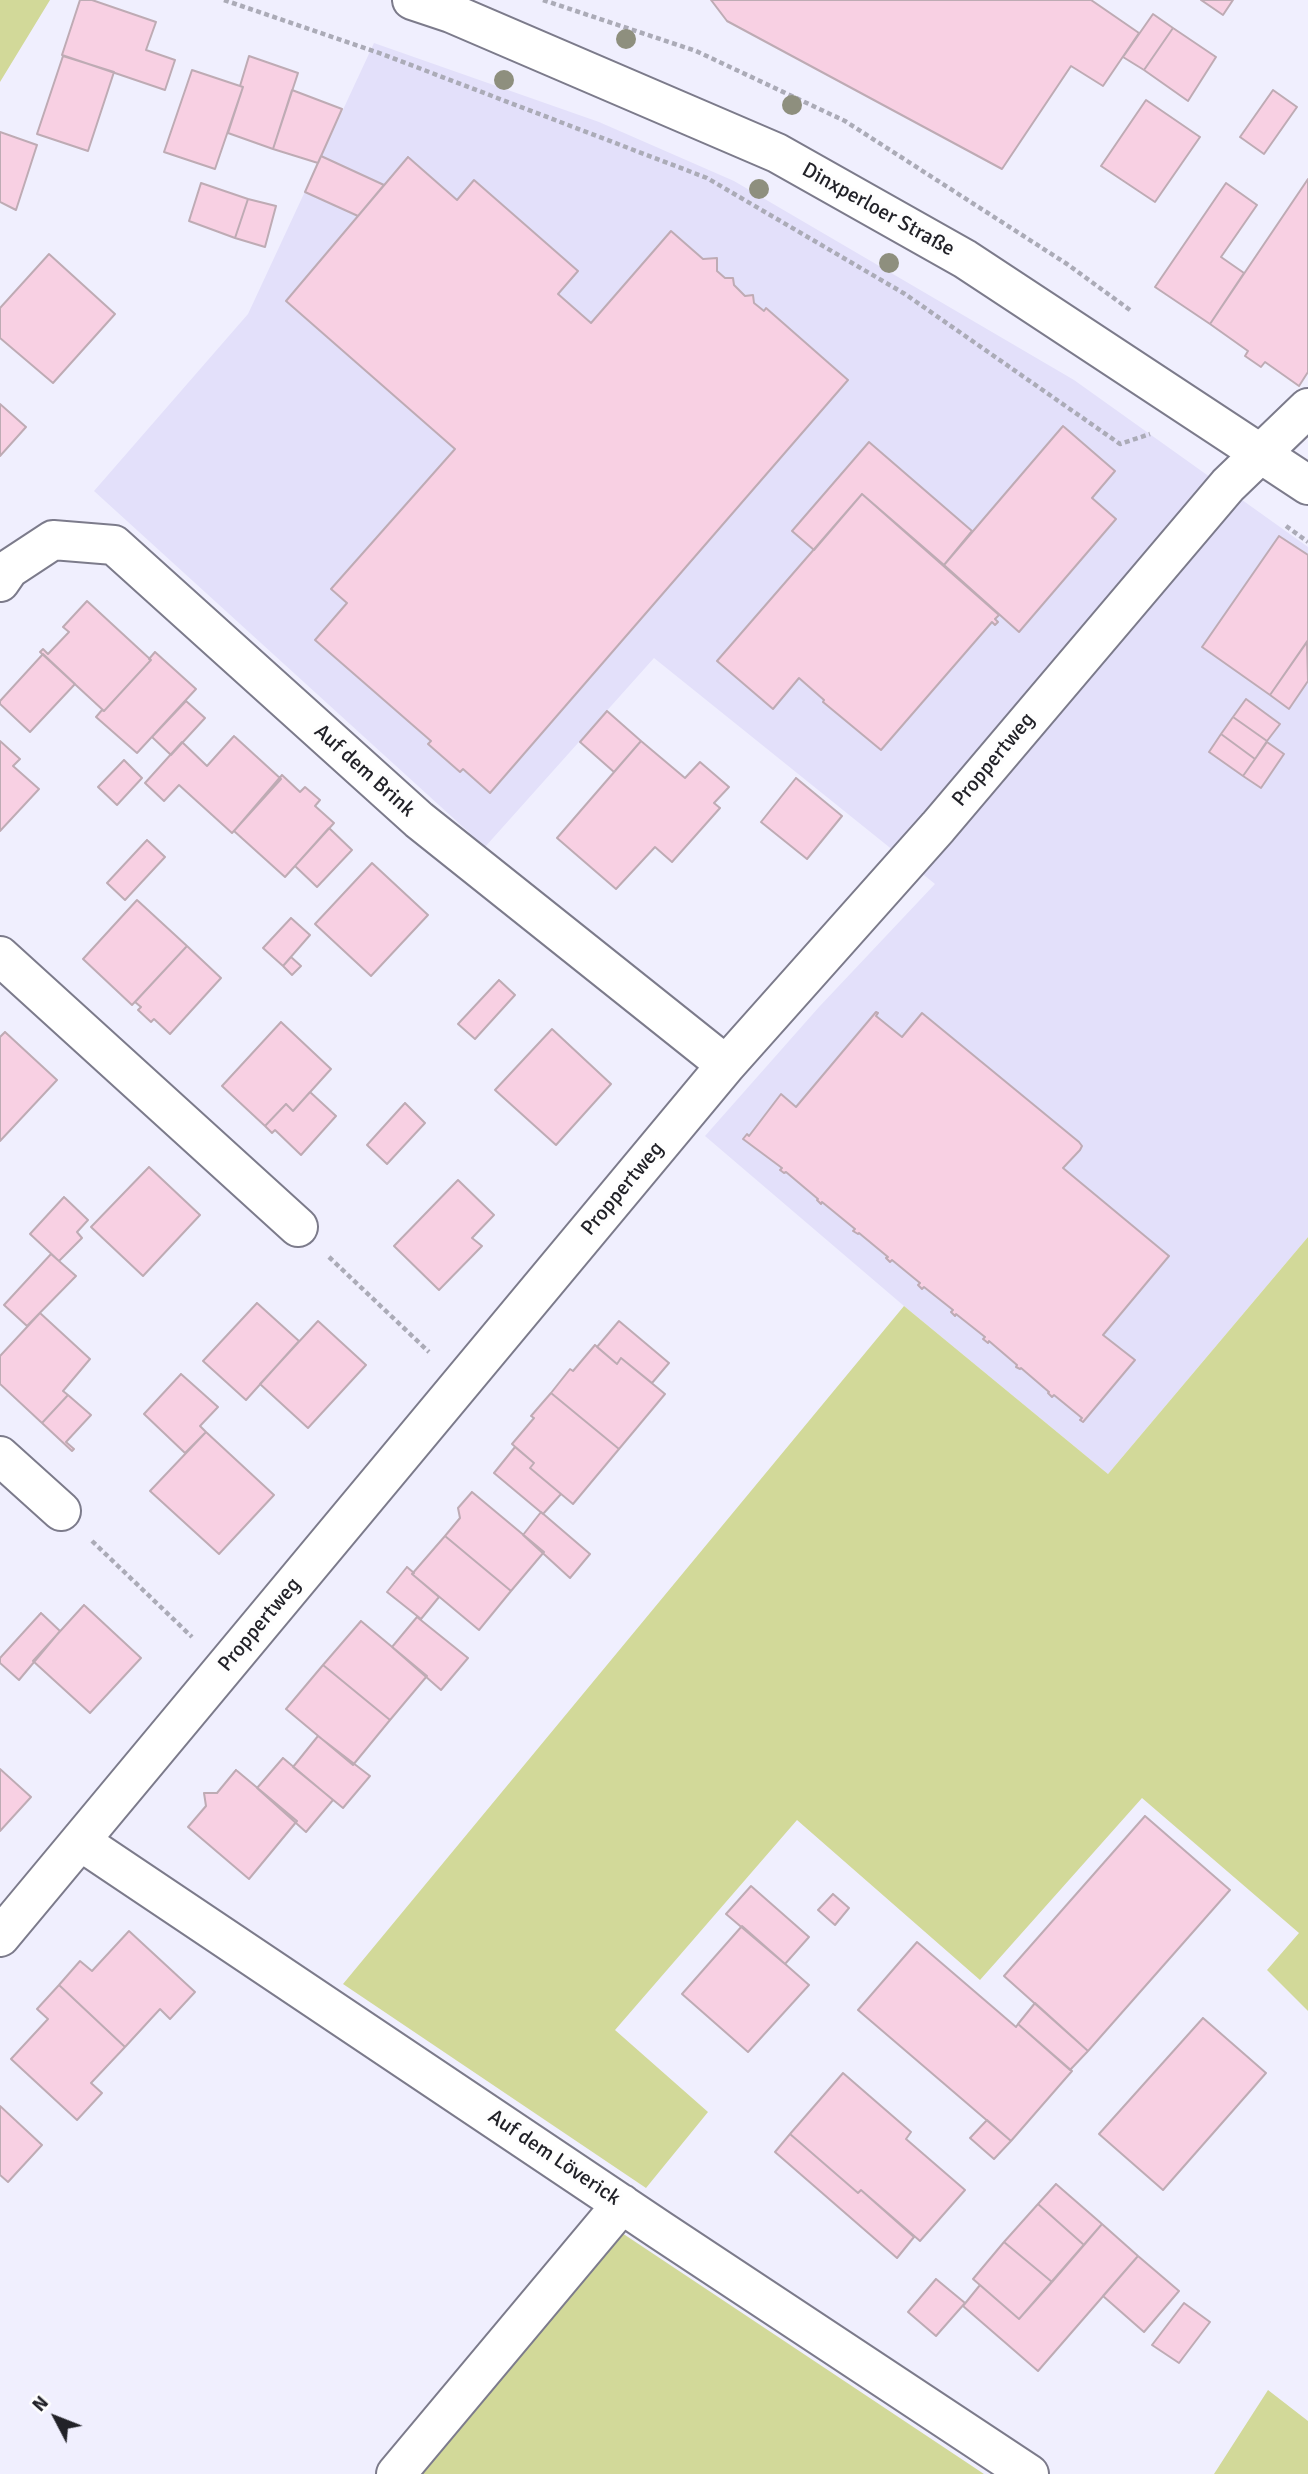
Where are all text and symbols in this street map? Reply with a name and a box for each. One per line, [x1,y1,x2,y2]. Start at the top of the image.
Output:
street label: Dinxperloer Straße [797,158,959,262]
street label: Proppertweg [947,708,1041,812]
street label: Auf dem Brink [308,719,420,823]
street label: Proppertweg [576,1137,670,1241]
street label: Proppertweg [213,1573,307,1677]
street label: Auf dem Löverick [483,2105,625,2211]
north arrow [21,2383,91,2453]
text: N [27,2391,54,2417]

